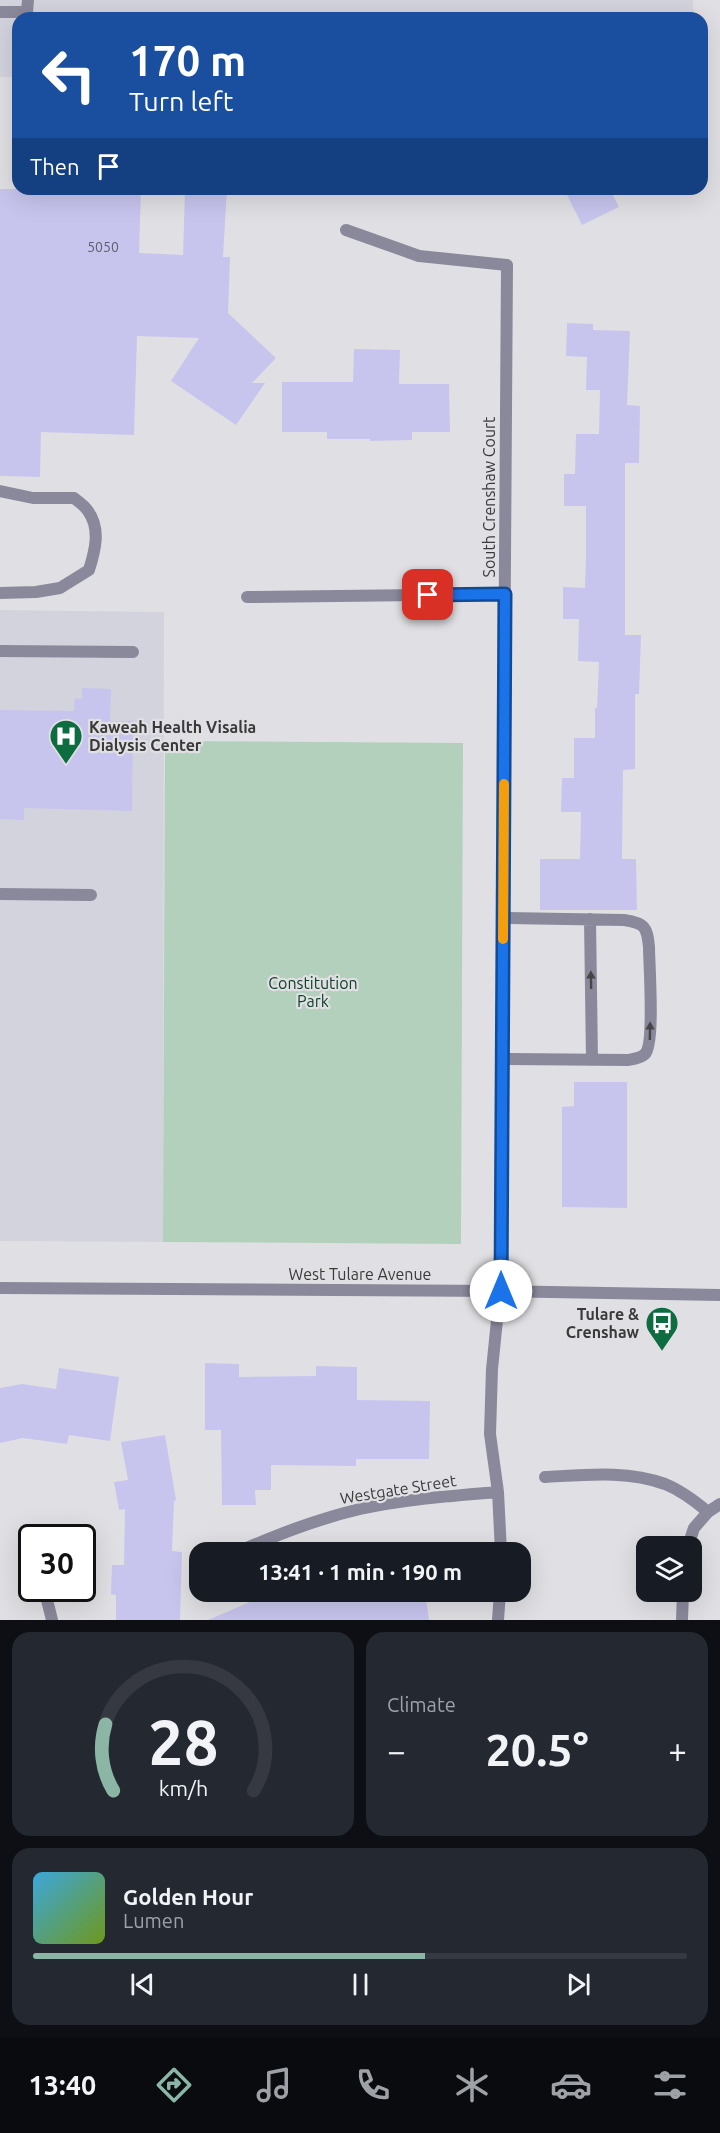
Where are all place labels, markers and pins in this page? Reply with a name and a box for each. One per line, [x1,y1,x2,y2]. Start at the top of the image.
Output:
pin [402,569,453,620]
hospital icon: Kaweah Health Visalia Dialysis Center [48,718,84,765]
place label: Kaweah Health Visalia Dialysis Center [89,718,256,754]
place label: Tulare & Crenshaw [566,1305,639,1341]
bus stop icon: Tulare & Crenshaw [644,1305,680,1352]

